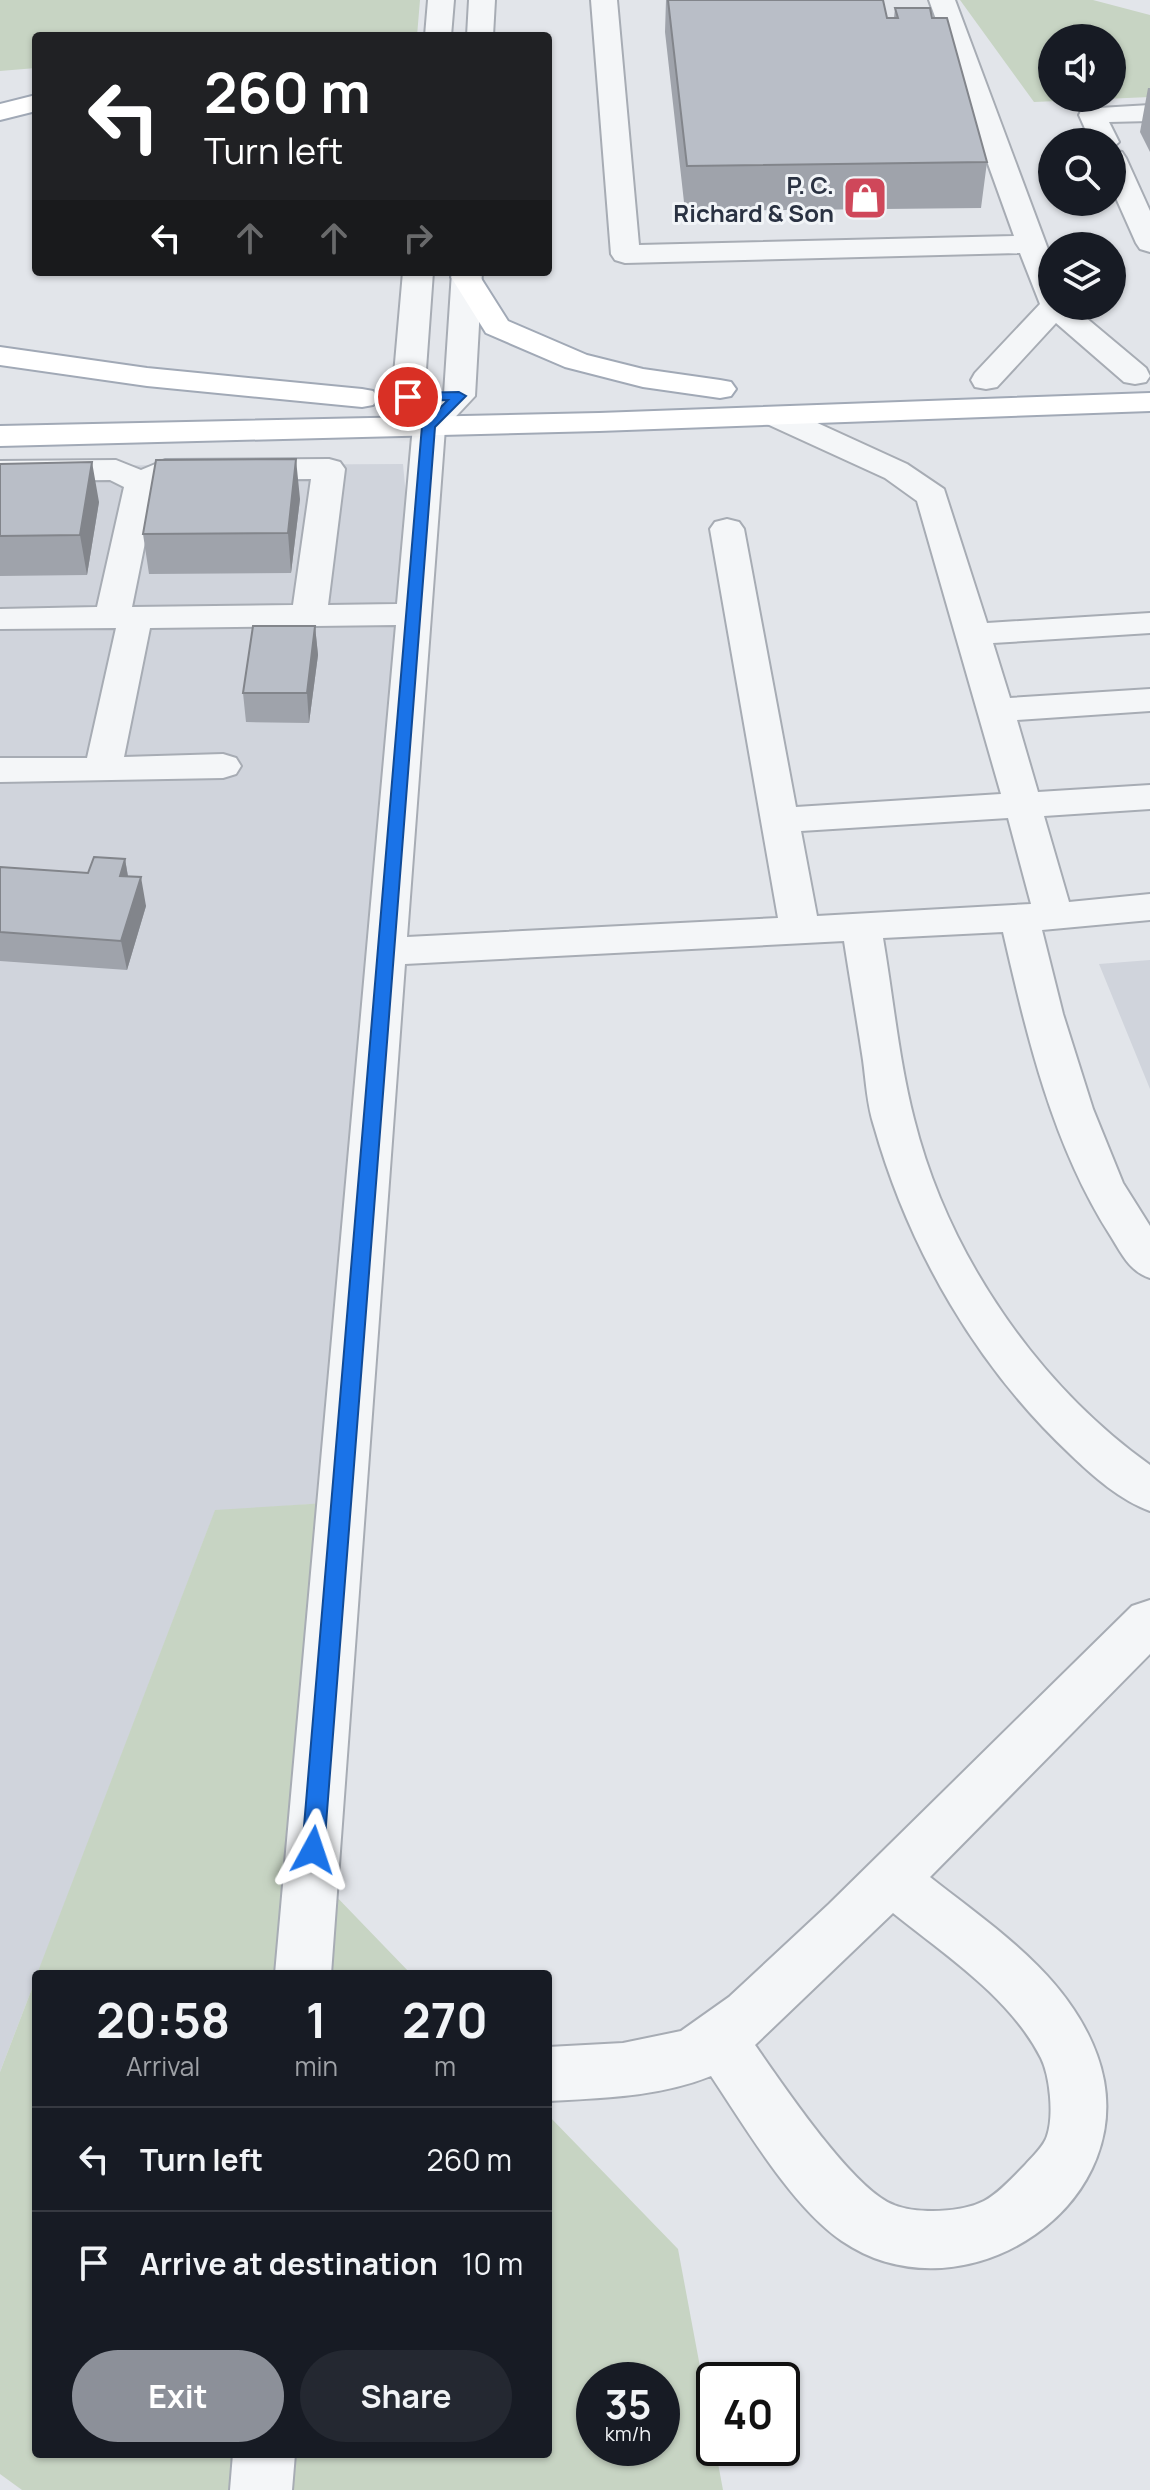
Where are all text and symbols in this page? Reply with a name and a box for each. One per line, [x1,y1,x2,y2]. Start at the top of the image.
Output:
map controls [1038,24,1126,320]
button: sound [1038,24,1126,112]
text: 260 m [204,53,371,130]
icon: left [72,64,176,168]
text: Turn left [204,126,343,175]
button: search [1038,128,1126,216]
place label: P. C. Richard & Son [673,168,834,229]
shop icon: P. C. Richard & Son [841,174,889,222]
icon: left [144,216,188,260]
icon: ahead [228,216,272,260]
icon: ahead [312,216,356,260]
icon: right [396,216,440,260]
button: layers [1038,232,1126,320]
pin [374,363,442,431]
icon: arrive [386,375,430,419]
position arrow [271,1808,355,1892]
text: 20:58 [96,1987,230,2052]
text: 1 [306,1987,327,2052]
text: 270 [402,1987,488,2052]
text: Arrival [126,2048,200,2084]
text: min [294,2048,338,2084]
text: m [434,2048,456,2084]
icon: left [72,2137,116,2181]
text: Turn left [140,2139,263,2180]
text: 260 m [427,2139,512,2180]
icon: arrive [72,2241,116,2285]
text: Arrive at destination [140,2243,438,2284]
text: 10 m [462,2243,523,2284]
button: Exit [72,2350,284,2442]
button: Share [300,2350,512,2442]
speed limit sign: 40 [696,2362,800,2466]
text: 35 [605,2376,651,2431]
text: km/h [605,2420,651,2447]

